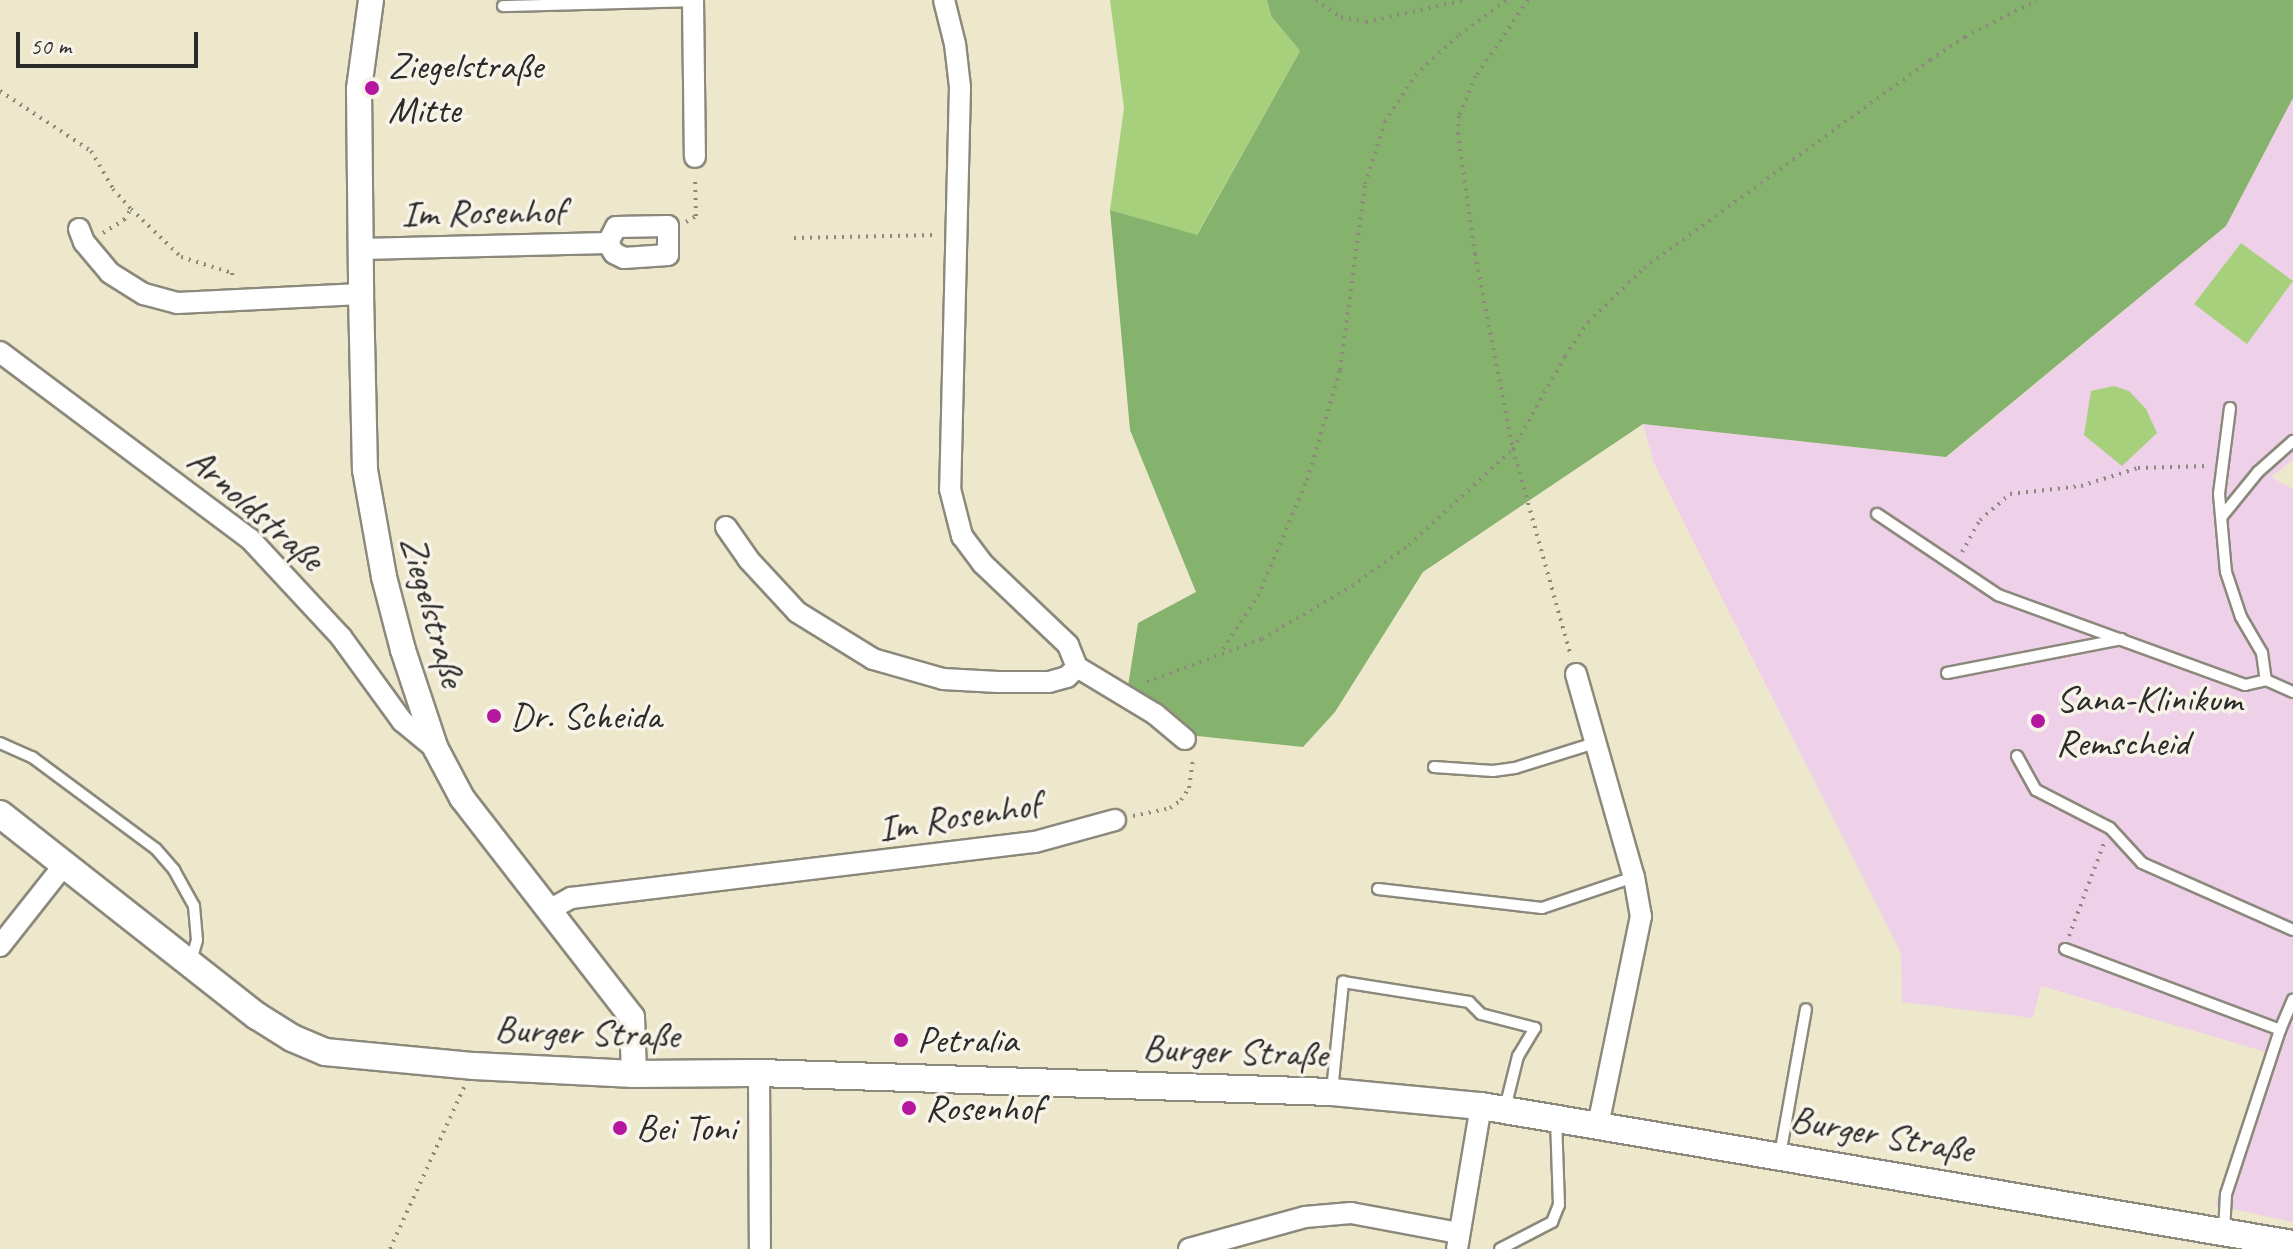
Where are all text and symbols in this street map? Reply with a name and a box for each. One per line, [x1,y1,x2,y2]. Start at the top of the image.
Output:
scale bar [20,16,202,66]
text: 50 m [30,31,71,61]
place label: Ziegelstraße Mitte [388,43,543,132]
marker: Ziegelstraße Mitte [363,79,381,97]
street label: Im Rosenhof [401,188,565,236]
street label: Arnoldstraße [178,437,334,581]
street label: Ziegelstraße [390,530,476,692]
place label: Sana-Klinikum Remscheid [2056,676,2242,766]
place label: Dr. Scheida [510,693,661,739]
marker: Dr. Scheida [485,707,503,725]
marker: Sana-Klinikum Remscheid [2027,710,2049,732]
street label: Im Rosenhof [875,781,1043,851]
street label: Burger Straße [493,1006,681,1058]
place label: Petralia [917,1017,1018,1063]
street label: Burger Straße [1141,1025,1329,1077]
marker: Petralia [892,1031,910,1049]
place label: Rosenhof [925,1085,1043,1131]
street label: Burger Straße [1787,1095,1977,1173]
marker: Rosenhof [900,1099,918,1117]
place label: Bei Toni [636,1105,736,1151]
marker: Bei Toni [611,1119,629,1137]

